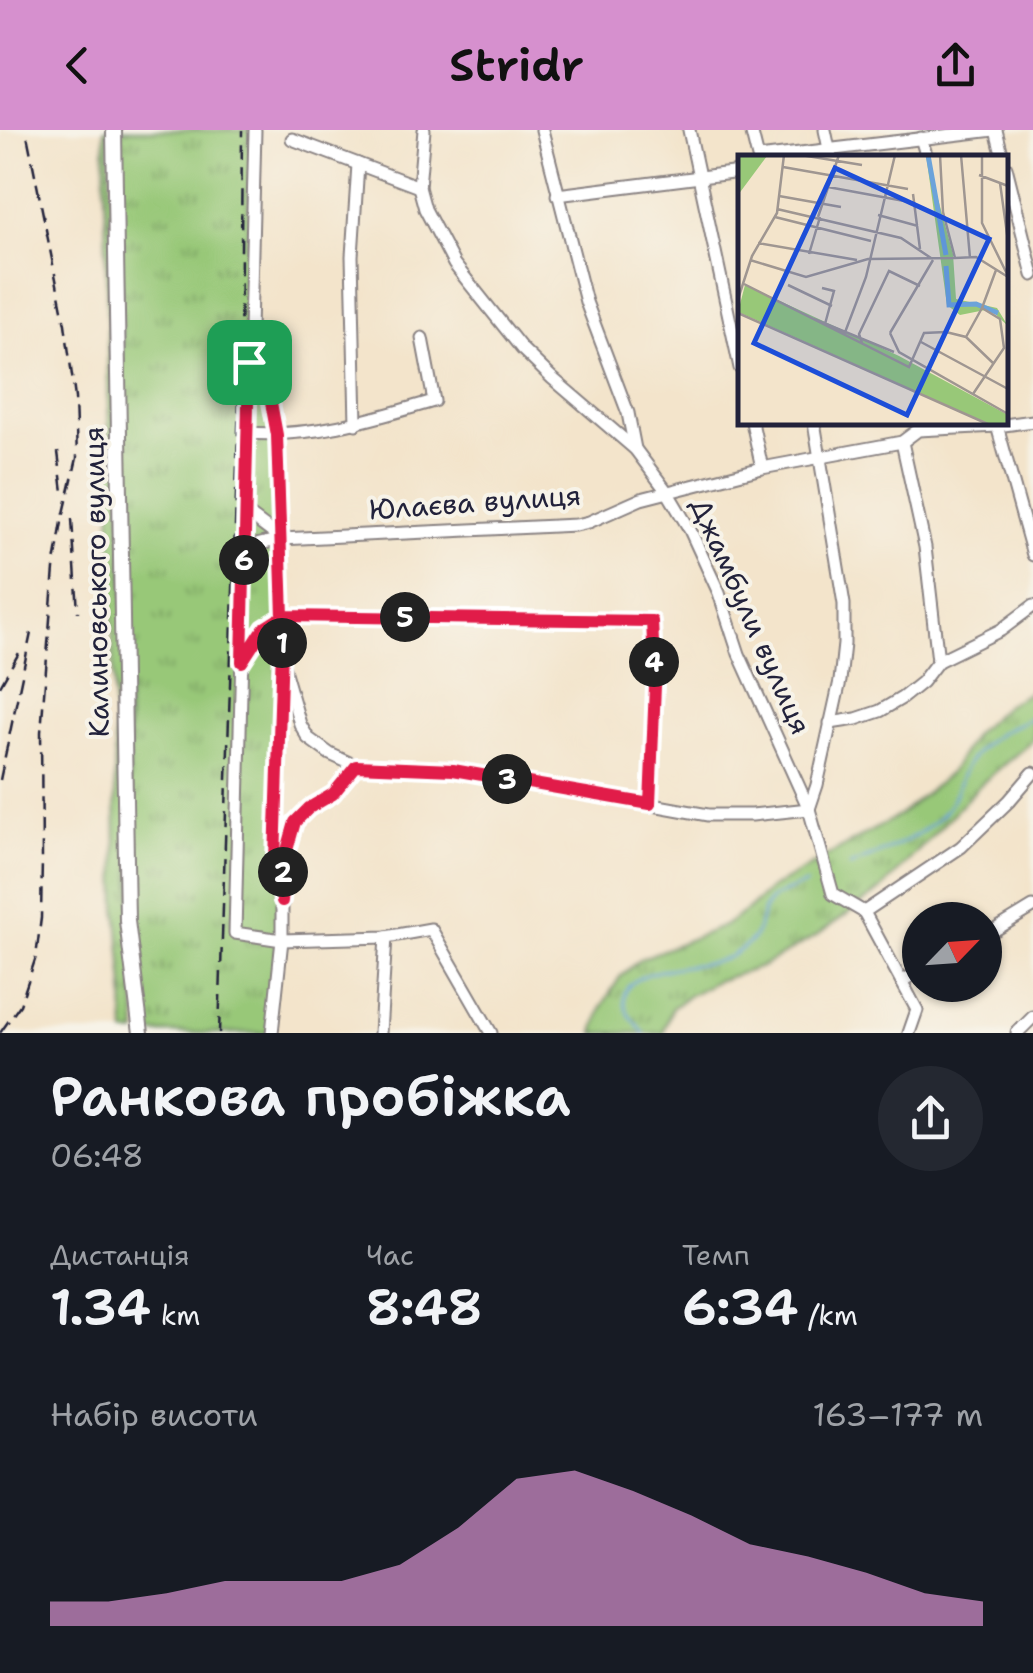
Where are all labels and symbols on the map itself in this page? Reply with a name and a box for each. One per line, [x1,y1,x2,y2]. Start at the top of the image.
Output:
inset map [738,155,1008,425]
pin [207,320,292,405]
street label: Калиновського вулиця [74,426,118,738]
street label: Юлаєва вулиця [368,476,582,528]
street label: Джамбули вулиця [682,492,820,740]
pin: 6 [219,535,269,585]
pin: 5 [380,592,430,642]
pin: 1 [257,618,307,668]
pin: 4 [629,637,679,687]
pin: 3 [482,754,532,804]
pin: 2 [258,847,308,897]
north arrow [902,902,1002,1002]

